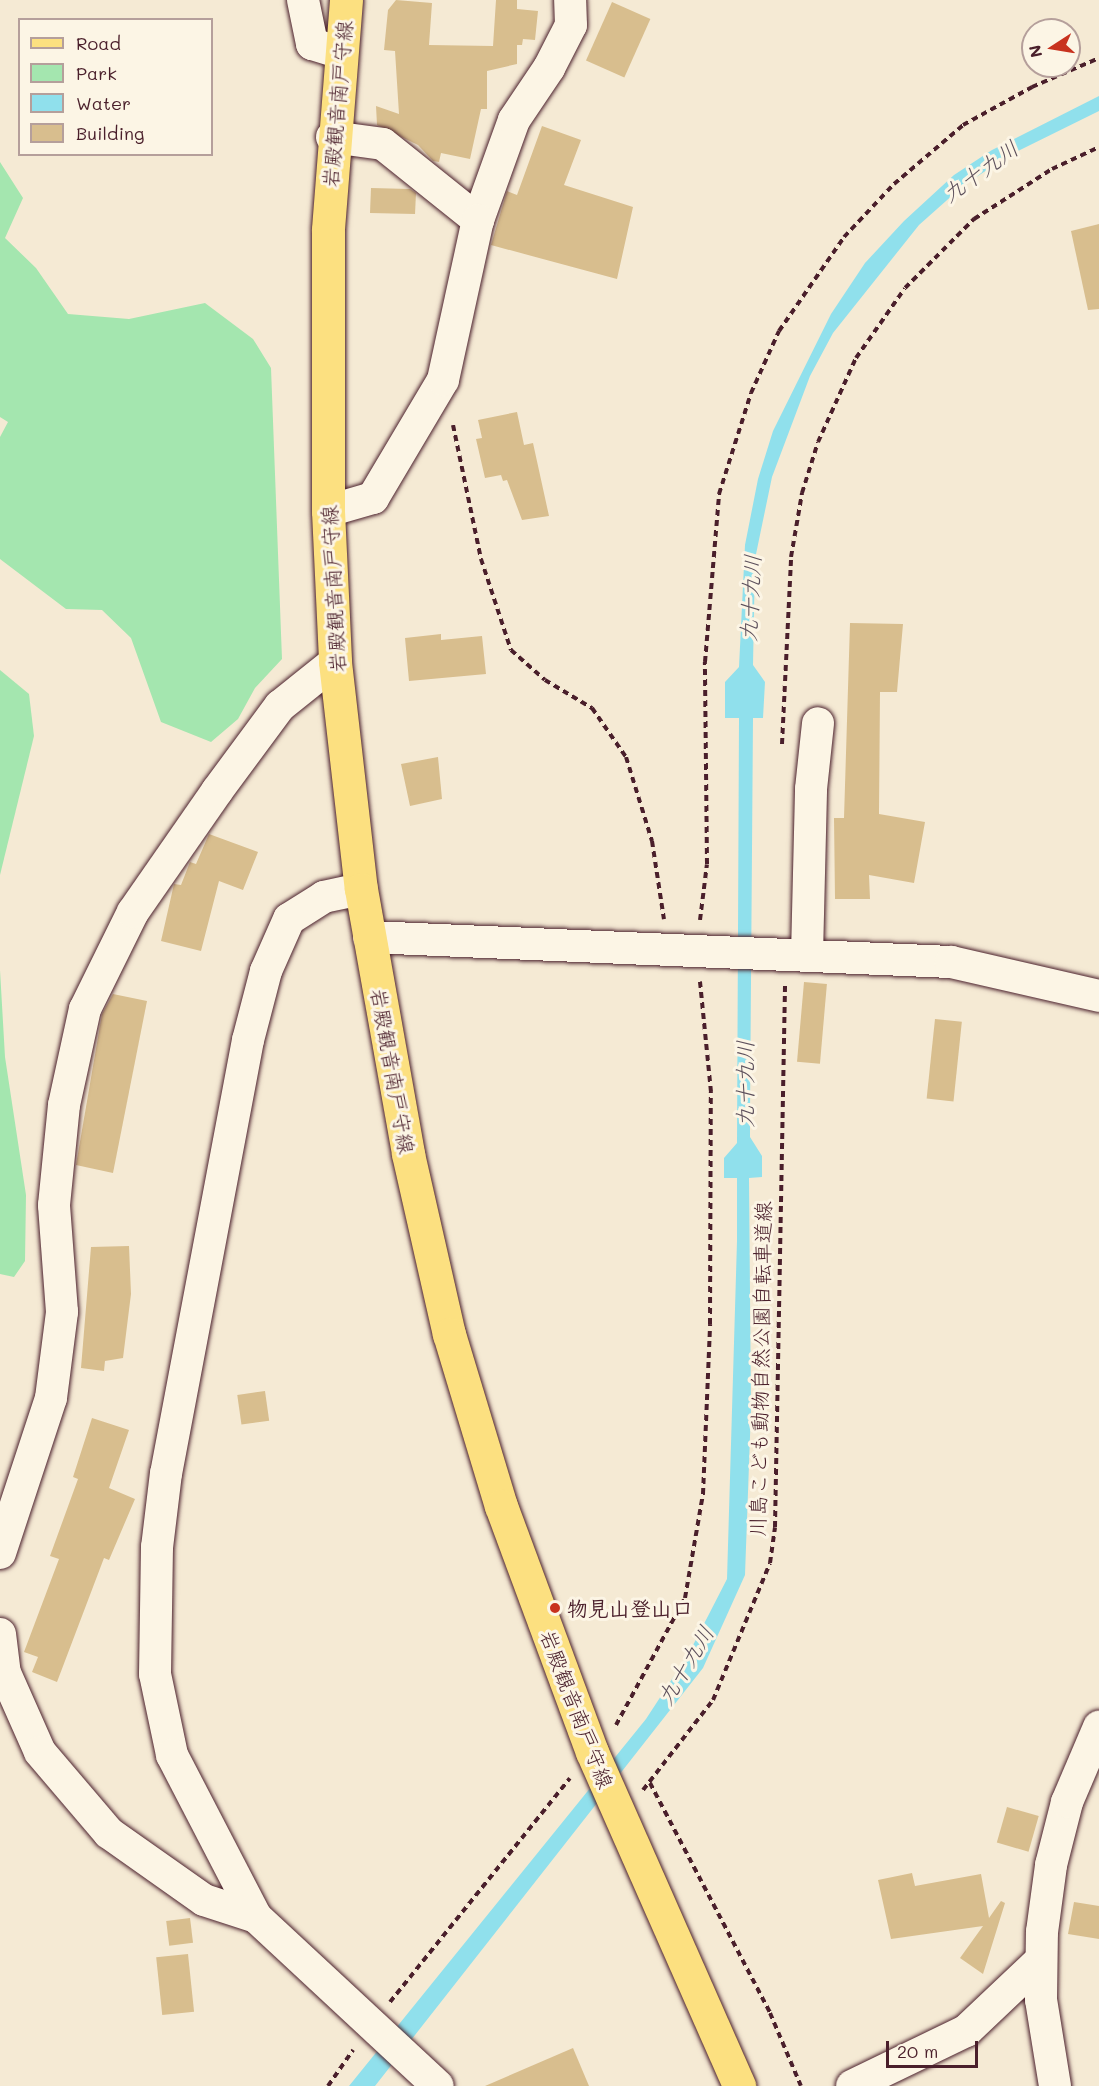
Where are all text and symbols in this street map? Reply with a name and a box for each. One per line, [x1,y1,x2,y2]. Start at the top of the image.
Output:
legend [18,18,213,156]
north arrow [1021,18,1081,78]
street label: 岩殿観音南戸守線 [317,19,357,189]
text: Road [76,31,121,55]
text: N [1023,43,1046,60]
text: Park [76,61,117,85]
text: Water [76,91,131,115]
text: Building [76,121,144,145]
water label: 九十九川 [937,134,1023,208]
street label: 岩殿観音南戸守線 [316,504,350,674]
water label: 九十九川 [735,553,765,643]
street label: 岩殿観音南戸守線 [366,986,420,1156]
water label: 九十九川 [732,1040,758,1128]
street label: 川島こども動物自然公園自転車道線 [744,1201,776,1537]
place label: 物見山登山口 [567,1595,693,1621]
marker: 物見山登山口 [548,1601,562,1615]
water label: 九十九川 [651,1620,719,1710]
street label: 岩殿観音南戸守線 [535,1626,619,1792]
scale bar [889,2029,980,2067]
text: 20 m [897,2039,938,2063]

